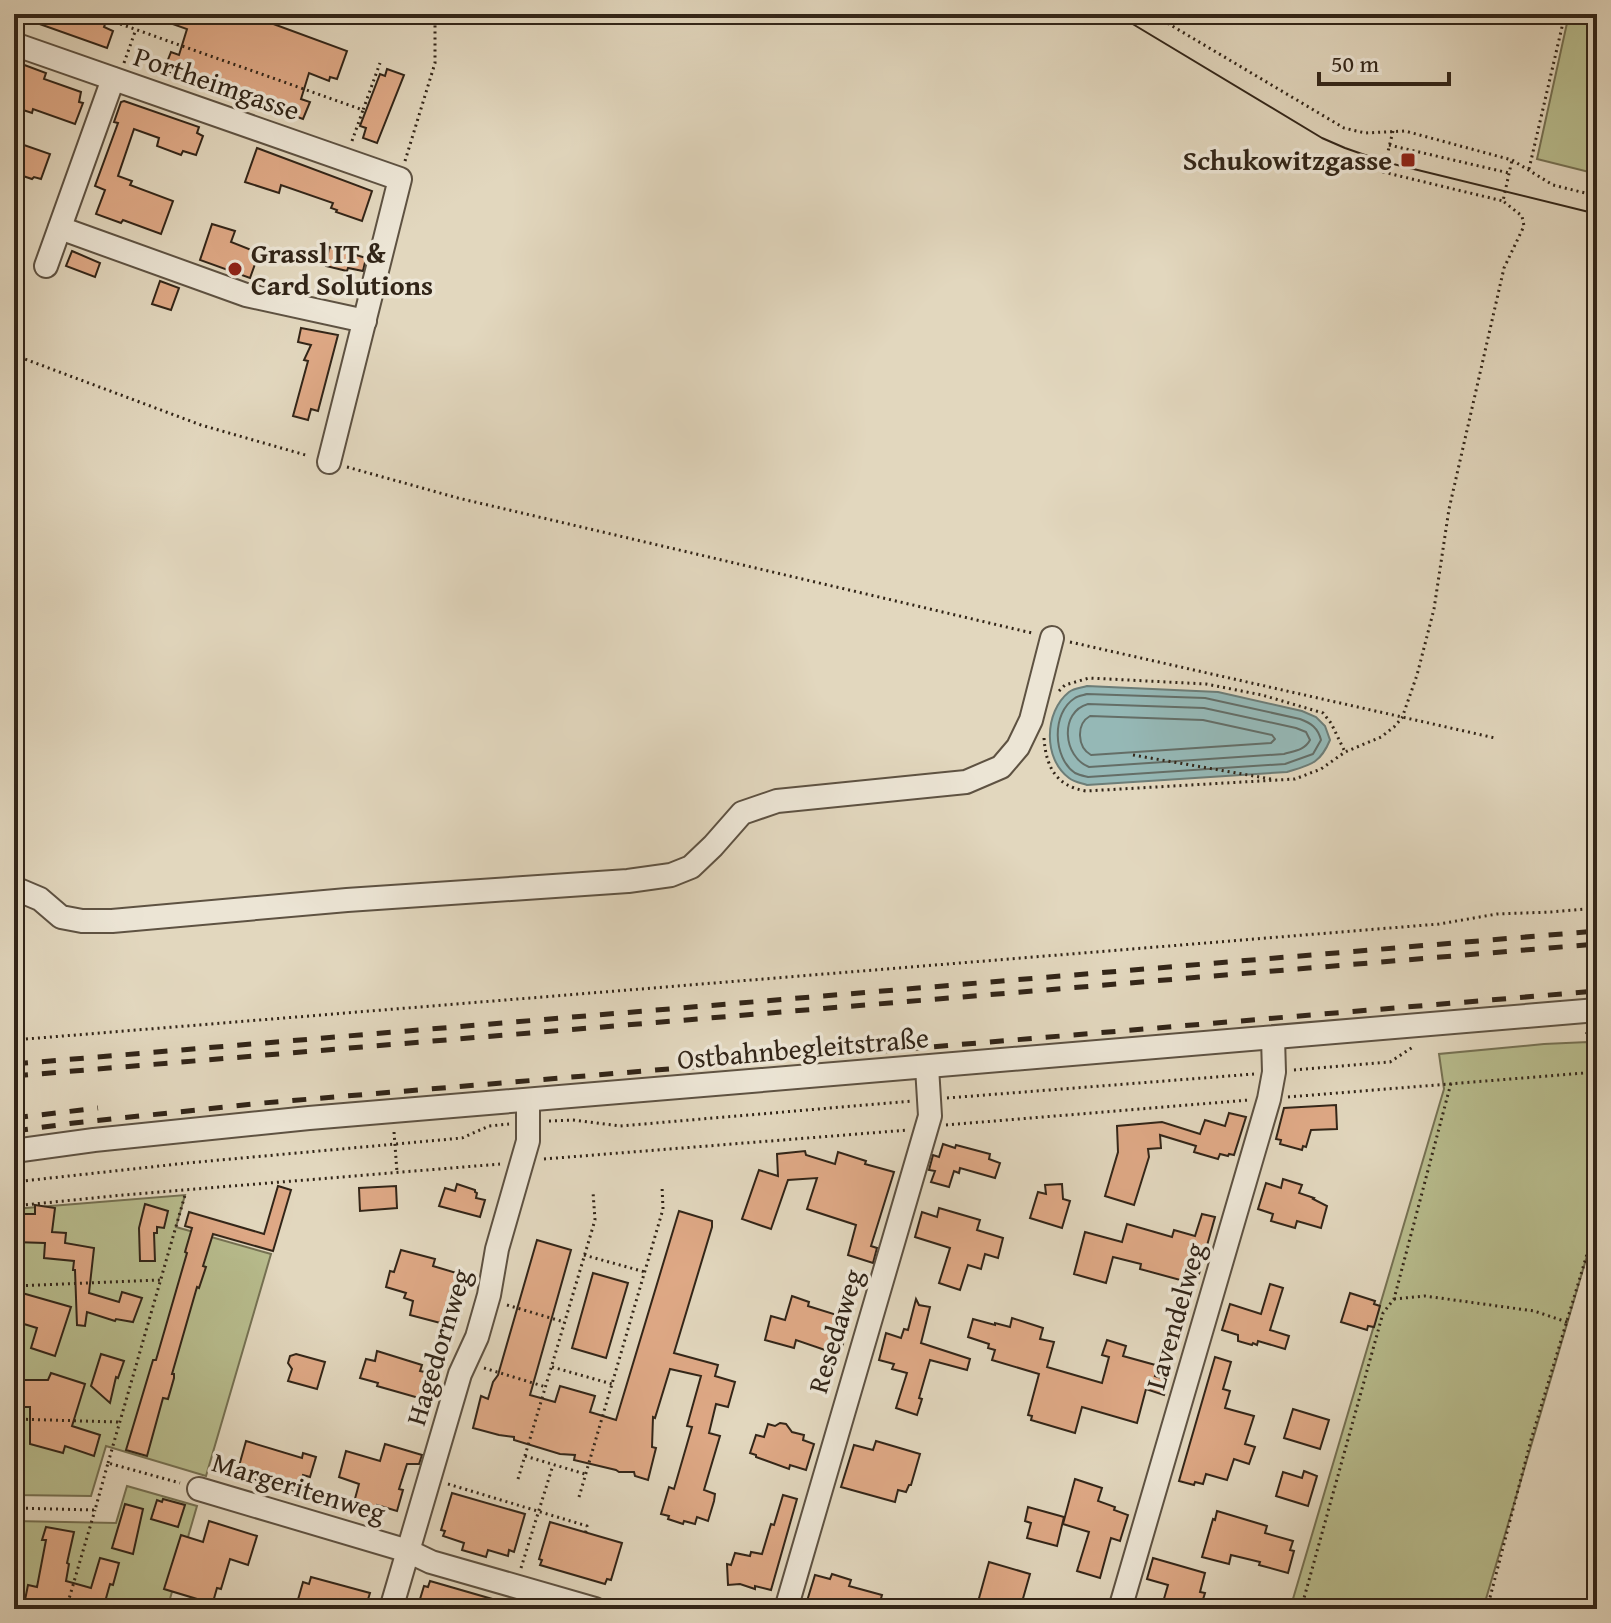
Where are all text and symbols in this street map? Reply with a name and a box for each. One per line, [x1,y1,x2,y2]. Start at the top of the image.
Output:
street label: Portheimgasse [129,35,306,130]
scale bar [1319,36,1449,86]
text: 50 m [1331,46,1379,81]
place label: Schukowitzgasse [1183,139,1392,180]
marker: Schukowitzgasse [1399,151,1417,169]
place label: Grassl IT & Card Solutions [251,232,433,305]
marker: Grassl IT & Card Solutions [226,260,244,278]
street label: Ostbahnbegleitstraße [675,1016,931,1079]
street label: Lavendelweg [1134,1238,1215,1394]
street label: Hagedornweg [394,1263,481,1430]
street label: Resedaweg [796,1264,873,1398]
street label: Margeritenweg [207,1441,391,1532]

